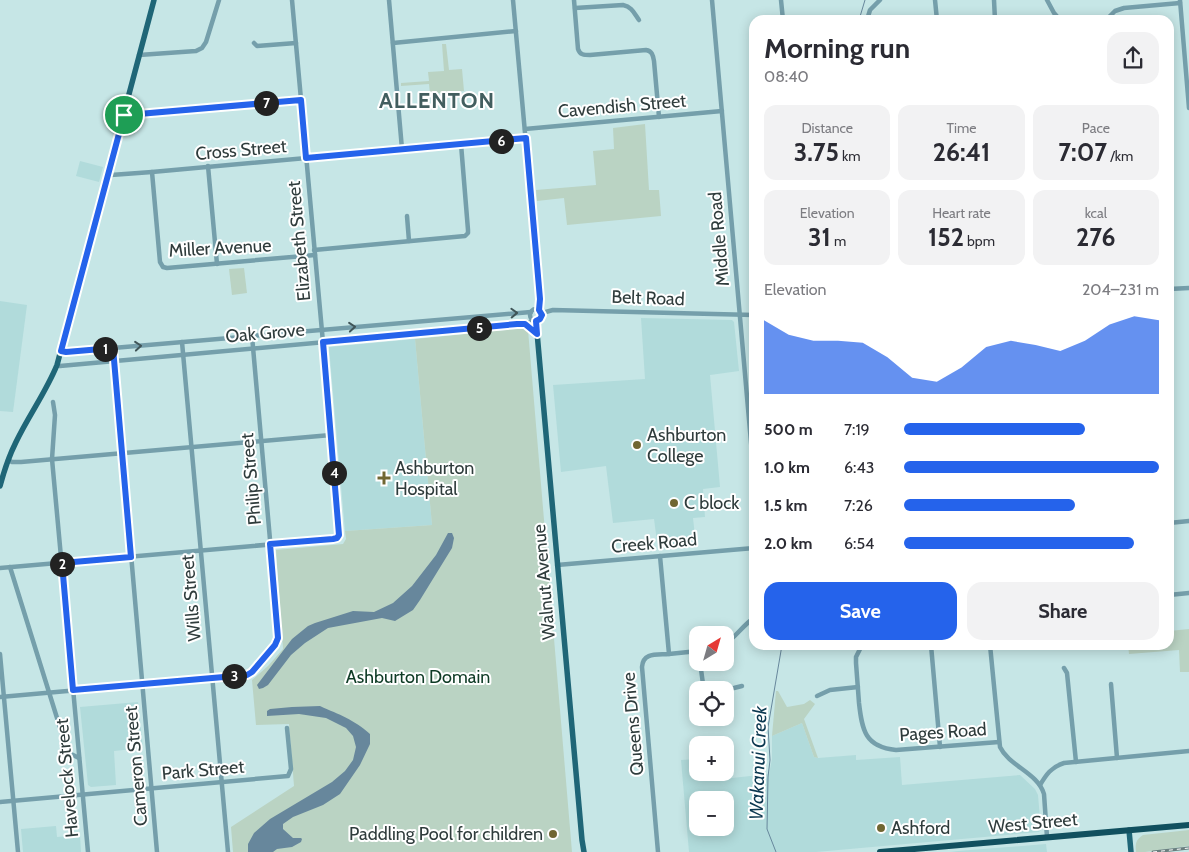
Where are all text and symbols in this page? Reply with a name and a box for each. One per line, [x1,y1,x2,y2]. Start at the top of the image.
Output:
text: Morning run [764,31,910,65]
button: share [1107,32,1159,84]
text: 08:40 [764,67,809,86]
district label: ALLENTON [379,87,495,114]
street label: Cavendish Street [557,89,687,123]
pin: 7 [254,90,278,116]
pin [103,94,145,136]
text: 7 [263,94,270,112]
icon: arrive [110,101,138,129]
text: Distance [801,119,853,137]
text: Time [947,119,976,137]
text: Pace [1082,119,1110,137]
pin: 6 [488,128,514,154]
text: 6 [498,132,505,150]
street label: Cross Street [194,135,288,165]
text: 3.75 [794,137,839,167]
text: 26:41 [933,137,990,167]
text: 7:07 [1058,137,1107,167]
text: km [839,147,861,165]
text: /km [1107,147,1133,165]
street label: Elizabeth Street [283,180,315,302]
street label: Middle Road [704,191,734,287]
text: Elevation [800,204,855,222]
text: Heart rate [932,204,991,222]
text: kcal [1085,204,1107,222]
text: 31 [808,222,831,252]
text: 152 [928,222,964,252]
text: 276 [1076,222,1116,252]
text: m [831,232,846,250]
text: bpm [964,232,995,250]
street label: Miller Avenue [168,234,272,262]
text: Elevation [764,280,827,299]
text: 204–231 m [1082,280,1159,299]
street label: Belt Road [611,286,685,310]
one-way arrow [511,308,519,318]
pin: 5 [466,316,492,340]
street label: Oak Grove [224,319,306,347]
text: 5 [476,319,483,337]
one-way arrow [349,321,357,332]
pin: 1 [92,336,118,362]
text: 1 [103,340,108,358]
one-way arrow [135,341,143,352]
text: 500 m [764,420,813,439]
text: 7:19 [844,420,870,439]
place label: Ashburton College [647,424,726,467]
street label: Philip Street [236,432,266,526]
marker: Ashburton College [631,439,643,451]
place label: Ashburton Hospital [395,457,474,500]
text: 1.0 km [764,458,810,477]
text: 6:43 [844,458,874,477]
pin: 4 [322,460,346,486]
text: 4 [330,464,339,482]
marker: Ashburton Hospital [377,471,391,485]
place label: C block [684,492,740,514]
text: 1.5 km [764,496,807,515]
text: 7:26 [844,496,873,515]
marker: C block [668,497,680,509]
street label: Walnut Avenue [528,523,560,641]
street label: Creek Road [610,528,698,558]
text: 2.0 km [764,534,812,553]
text: 6:54 [844,534,874,553]
pin: 2 [50,552,74,576]
street label: Wills Street [176,554,206,642]
text: 2 [59,555,66,573]
button: Save [764,582,957,640]
button: Share [967,582,1159,640]
north arrow [689,626,734,671]
map controls [689,626,734,836]
pin: 3 [222,664,246,688]
park label: Ashburton Domain [346,666,490,688]
text: 3 [231,667,238,685]
street label: Queens Drive [618,671,648,777]
button: locate [689,681,734,726]
street label: Cameron Street [120,705,152,827]
water label: Wakanui Creek [745,705,772,820]
street label: Havelock Street [51,718,83,838]
street label: Pages Road [899,718,987,746]
button: + [689,736,734,781]
street label: Park Street [161,755,245,785]
button: − [689,791,734,836]
street label: West Street [988,808,1078,838]
place label: Ashford [891,817,950,839]
marker: Ashford [875,822,887,834]
place label: Paddling Pool for children [349,823,543,845]
marker: Paddling Pool for children [547,828,559,840]

